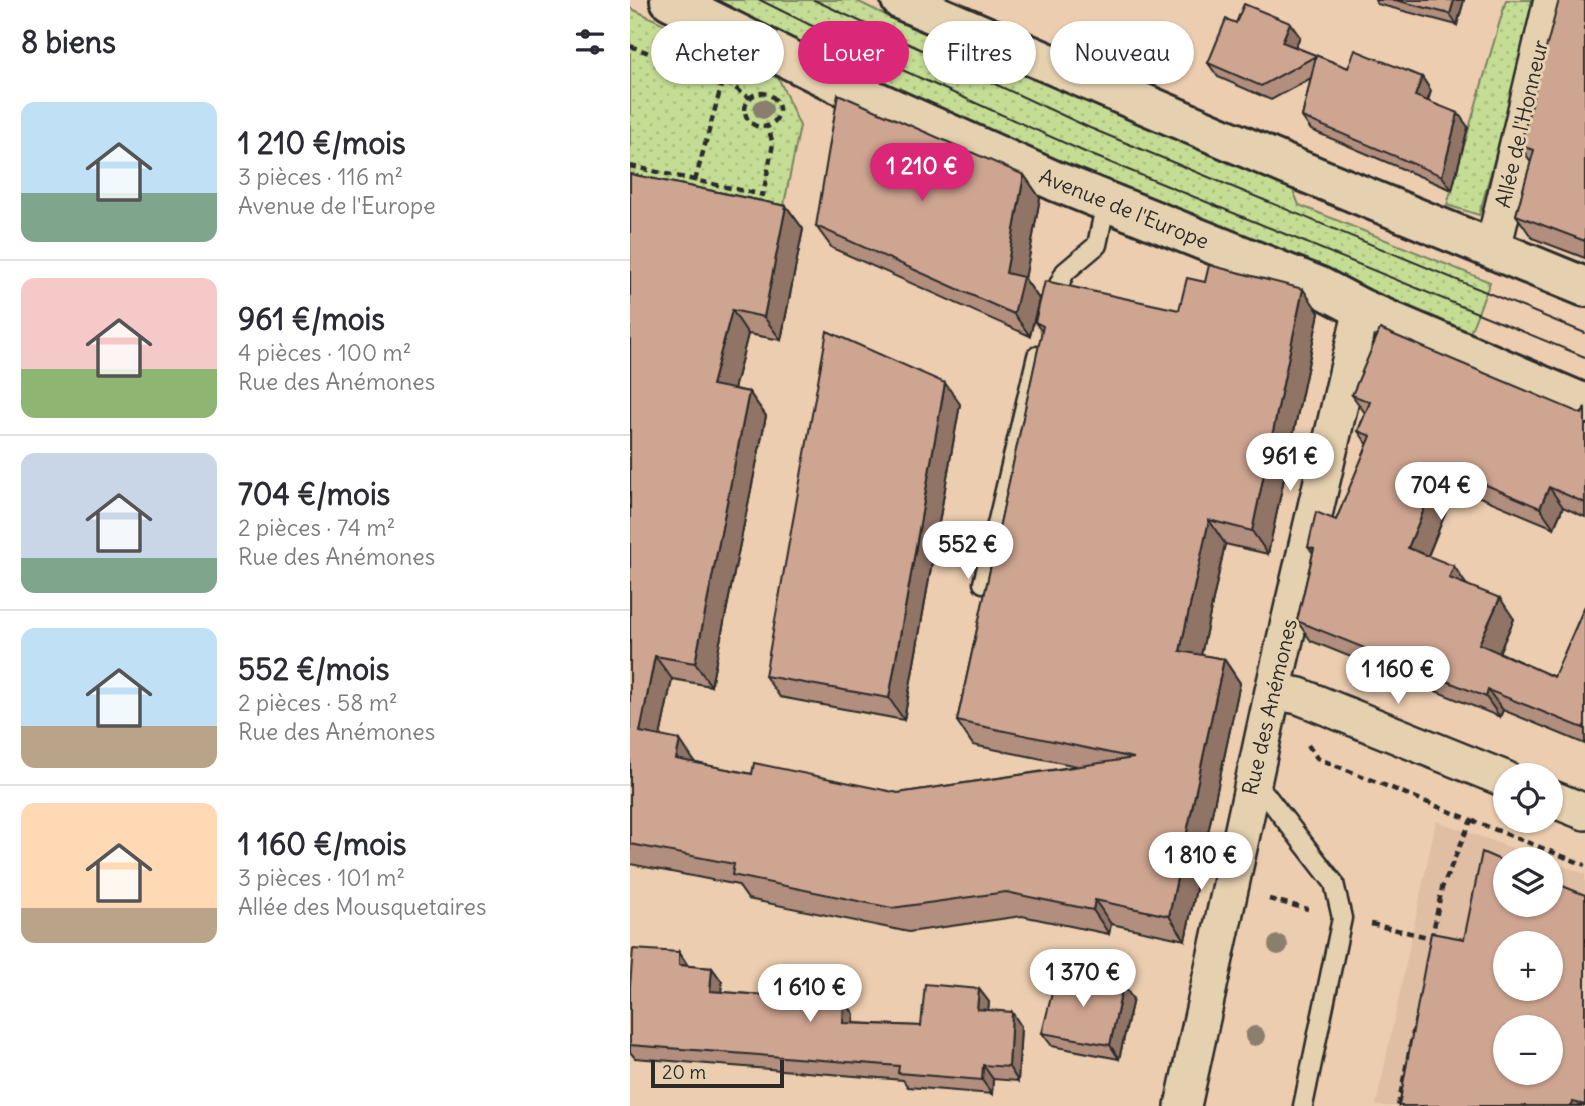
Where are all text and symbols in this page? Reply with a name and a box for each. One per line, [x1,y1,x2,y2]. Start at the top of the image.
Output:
chip: Acheter [651,21,784,84]
chip: Louer [798,21,909,84]
chip: Filtres [923,21,1036,84]
chip: Nouveau [1050,21,1194,84]
text: 8 biens [21,23,116,61]
icon: filters [571,23,609,61]
street label: Allée de l'Honneur [1489,37,1554,210]
text: 1 210 €/mois [238,124,406,162]
icon: home [77,130,161,214]
pin: 1 210 € [857,144,987,203]
text: 1 210 € [886,151,958,180]
text: 3 pièces · 116 m² [238,162,403,191]
street label: Avenue de l'Europe [1036,162,1213,255]
text: Avenue de l'Europe [238,191,436,220]
text: 961 €/mois [238,300,385,338]
icon: home [77,306,161,390]
text: 4 pièces · 100 m² [238,338,411,367]
text: Rue des Anémones [238,367,435,396]
pin: 961 € [1241,434,1339,493]
text: 961 € [1262,441,1318,470]
pin: 704 € [1392,462,1490,522]
text: 704 € [1411,470,1471,499]
text: 704 €/mois [238,475,390,513]
icon: home [77,481,161,565]
text: 2 pièces · 74 m² [238,513,395,542]
pin: 552 € [919,522,1017,581]
text: 552 € [938,529,998,558]
text: Rue des Anémones [238,542,435,571]
street label: Rue des Anémones [1236,616,1303,798]
pin: 1 160 € [1333,646,1463,706]
text: 552 €/mois [238,650,389,688]
text: 1 160 € [1362,654,1434,683]
icon: home [77,656,161,740]
text: 2 pièces · 58 m² [238,688,398,717]
text: Rue des Anémones [238,717,435,746]
map controls [1493,763,1563,1085]
button: locate [1493,763,1563,833]
text: 1 160 €/mois [238,825,406,863]
icon: home [77,831,161,915]
pin: 1 810 € [1136,832,1266,892]
text: 1 810 € [1165,840,1237,869]
button: layers [1493,847,1563,917]
text: 3 pièces · 101 m² [238,863,405,892]
text: Allée des Mousquetaires [238,892,486,921]
button: + [1493,931,1563,1001]
pin: 1 370 € [1018,950,1148,1009]
text: 1 370 € [1046,957,1120,986]
pin: 1 610 € [745,964,875,1024]
text: 1 610 € [774,972,846,1001]
button: − [1493,1015,1563,1085]
scale bar [651,1057,784,1089]
text: 20 m [662,1060,706,1084]

